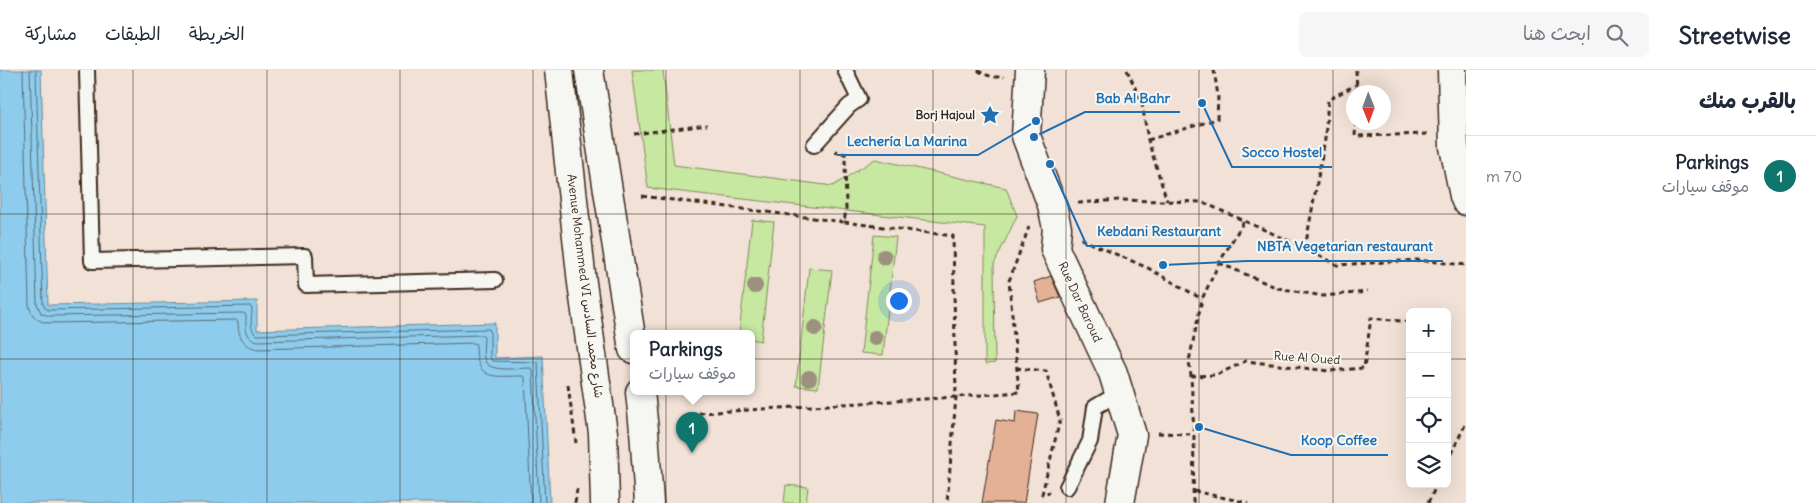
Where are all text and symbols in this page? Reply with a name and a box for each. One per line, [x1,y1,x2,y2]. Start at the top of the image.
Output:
search box [1299,12,1649,57]
text: Streetwise [1679,20,1791,50]
text: ابحث هنا [1523,21,1591,45]
icon: search [1603,21,1631,49]
text: مشاركة [25,22,77,45]
text: الطبقات [105,22,161,45]
text: الخريطة [189,22,245,45]
callout: Bab Al Bahr [1085,83,1180,112]
north arrow [1346,85,1391,130]
text: بالقرب منك [1699,87,1796,114]
text: Bab Al Bahr [1096,89,1171,107]
place icon: Borj Hajoul [979,104,1001,126]
place label: Borj Hajoul [915,107,975,122]
callout: Lechería La Marina [837,126,978,155]
text: Lechería La Marina [847,132,967,150]
callout: Socco Hostel [1232,138,1332,167]
text: Socco Hostel [1242,143,1322,161]
text: Parkings [1675,150,1749,174]
text: 70 m [1486,166,1522,186]
text: 1 [1777,166,1783,186]
street label: Avenue Mohammed VI شارع محمد السادس [562,173,607,399]
text: موقف سيارات [1662,176,1749,196]
callout: Kebdani Restaurant [1087,217,1231,246]
text: Kebdani Restaurant [1097,222,1221,240]
callout: NBTA Vegetarian restaurant [1247,232,1443,261]
text: NBTA Vegetarian restaurant [1257,237,1433,255]
street label: Rue Dar Baroud [1055,259,1106,344]
your location [886,288,912,314]
map controls [1406,308,1451,488]
button: + [1406,308,1451,353]
popup [630,330,755,395]
text: Parkings [649,337,723,361]
street label: Rue Al Oued [1273,348,1341,367]
button: − [1406,353,1451,398]
text: موقف سيارات [649,363,736,383]
button: locate [1406,398,1451,443]
pin: 1 [676,412,708,453]
callout: Koop Coffee [1291,426,1388,455]
text: Koop Coffee [1301,431,1378,449]
button: layers [1406,443,1451,488]

